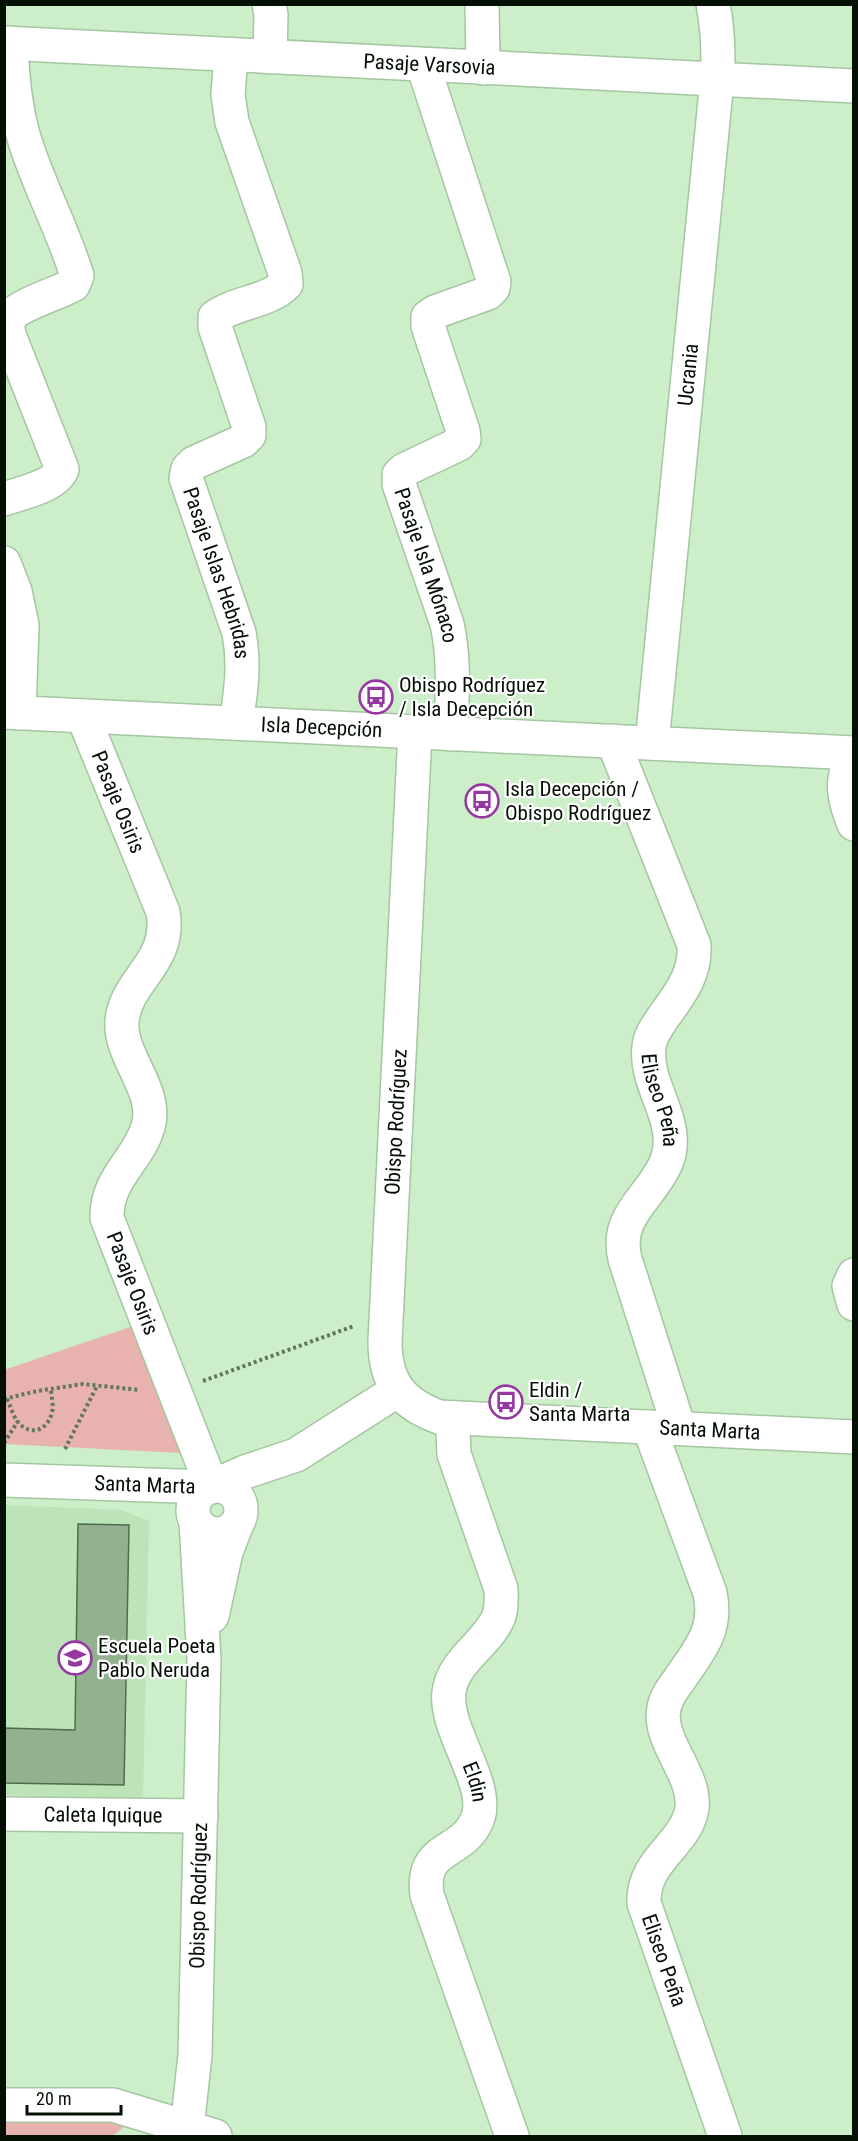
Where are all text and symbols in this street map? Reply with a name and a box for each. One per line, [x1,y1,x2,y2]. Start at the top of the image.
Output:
street label: Pasaje Varsovia [363,49,496,80]
street label: Ucrania [673,342,703,407]
street label: Pasaje Islas Hebridas [178,484,254,660]
street label: Pasaje Isla Mónaco [389,485,462,644]
place label: Obispo Rodríguez / Isla Decepción [399,673,545,721]
bus stop icon: Obispo Rodríguez / Isla Decepción [358,679,394,715]
street label: Isla Decepción [260,712,383,742]
street label: Pasaje Osiris [87,747,150,857]
place label: Isla Decepción / Obispo Rodríguez [505,777,651,825]
bus stop icon: Isla Decepción / Obispo Rodríguez [464,783,500,819]
street label: Obispo Rodríguez [380,1048,412,1196]
street label: Eliseo Peña [636,1053,682,1147]
street label: Pasaje Osiris [102,1228,163,1338]
place label: Eldin / Santa Marta [529,1378,630,1426]
bus stop icon: Eldin / Santa Marta [488,1384,524,1420]
street label: Santa Marta [659,1416,761,1444]
street label: Santa Marta [94,1471,196,1499]
place label: Escuela Poeta Pablo Neruda [98,1634,216,1682]
school or university icon: Escuela Poeta Pablo Neruda [57,1640,93,1676]
street label: Eldin [458,1758,492,1803]
street label: Caleta Iquique [43,1802,163,1828]
street label: Obispo Rodríguez [185,1822,212,1969]
street label: Eliseo Peña [637,1911,691,2010]
scale bar [27,2078,122,2116]
text: 20 m [36,2088,71,2109]

